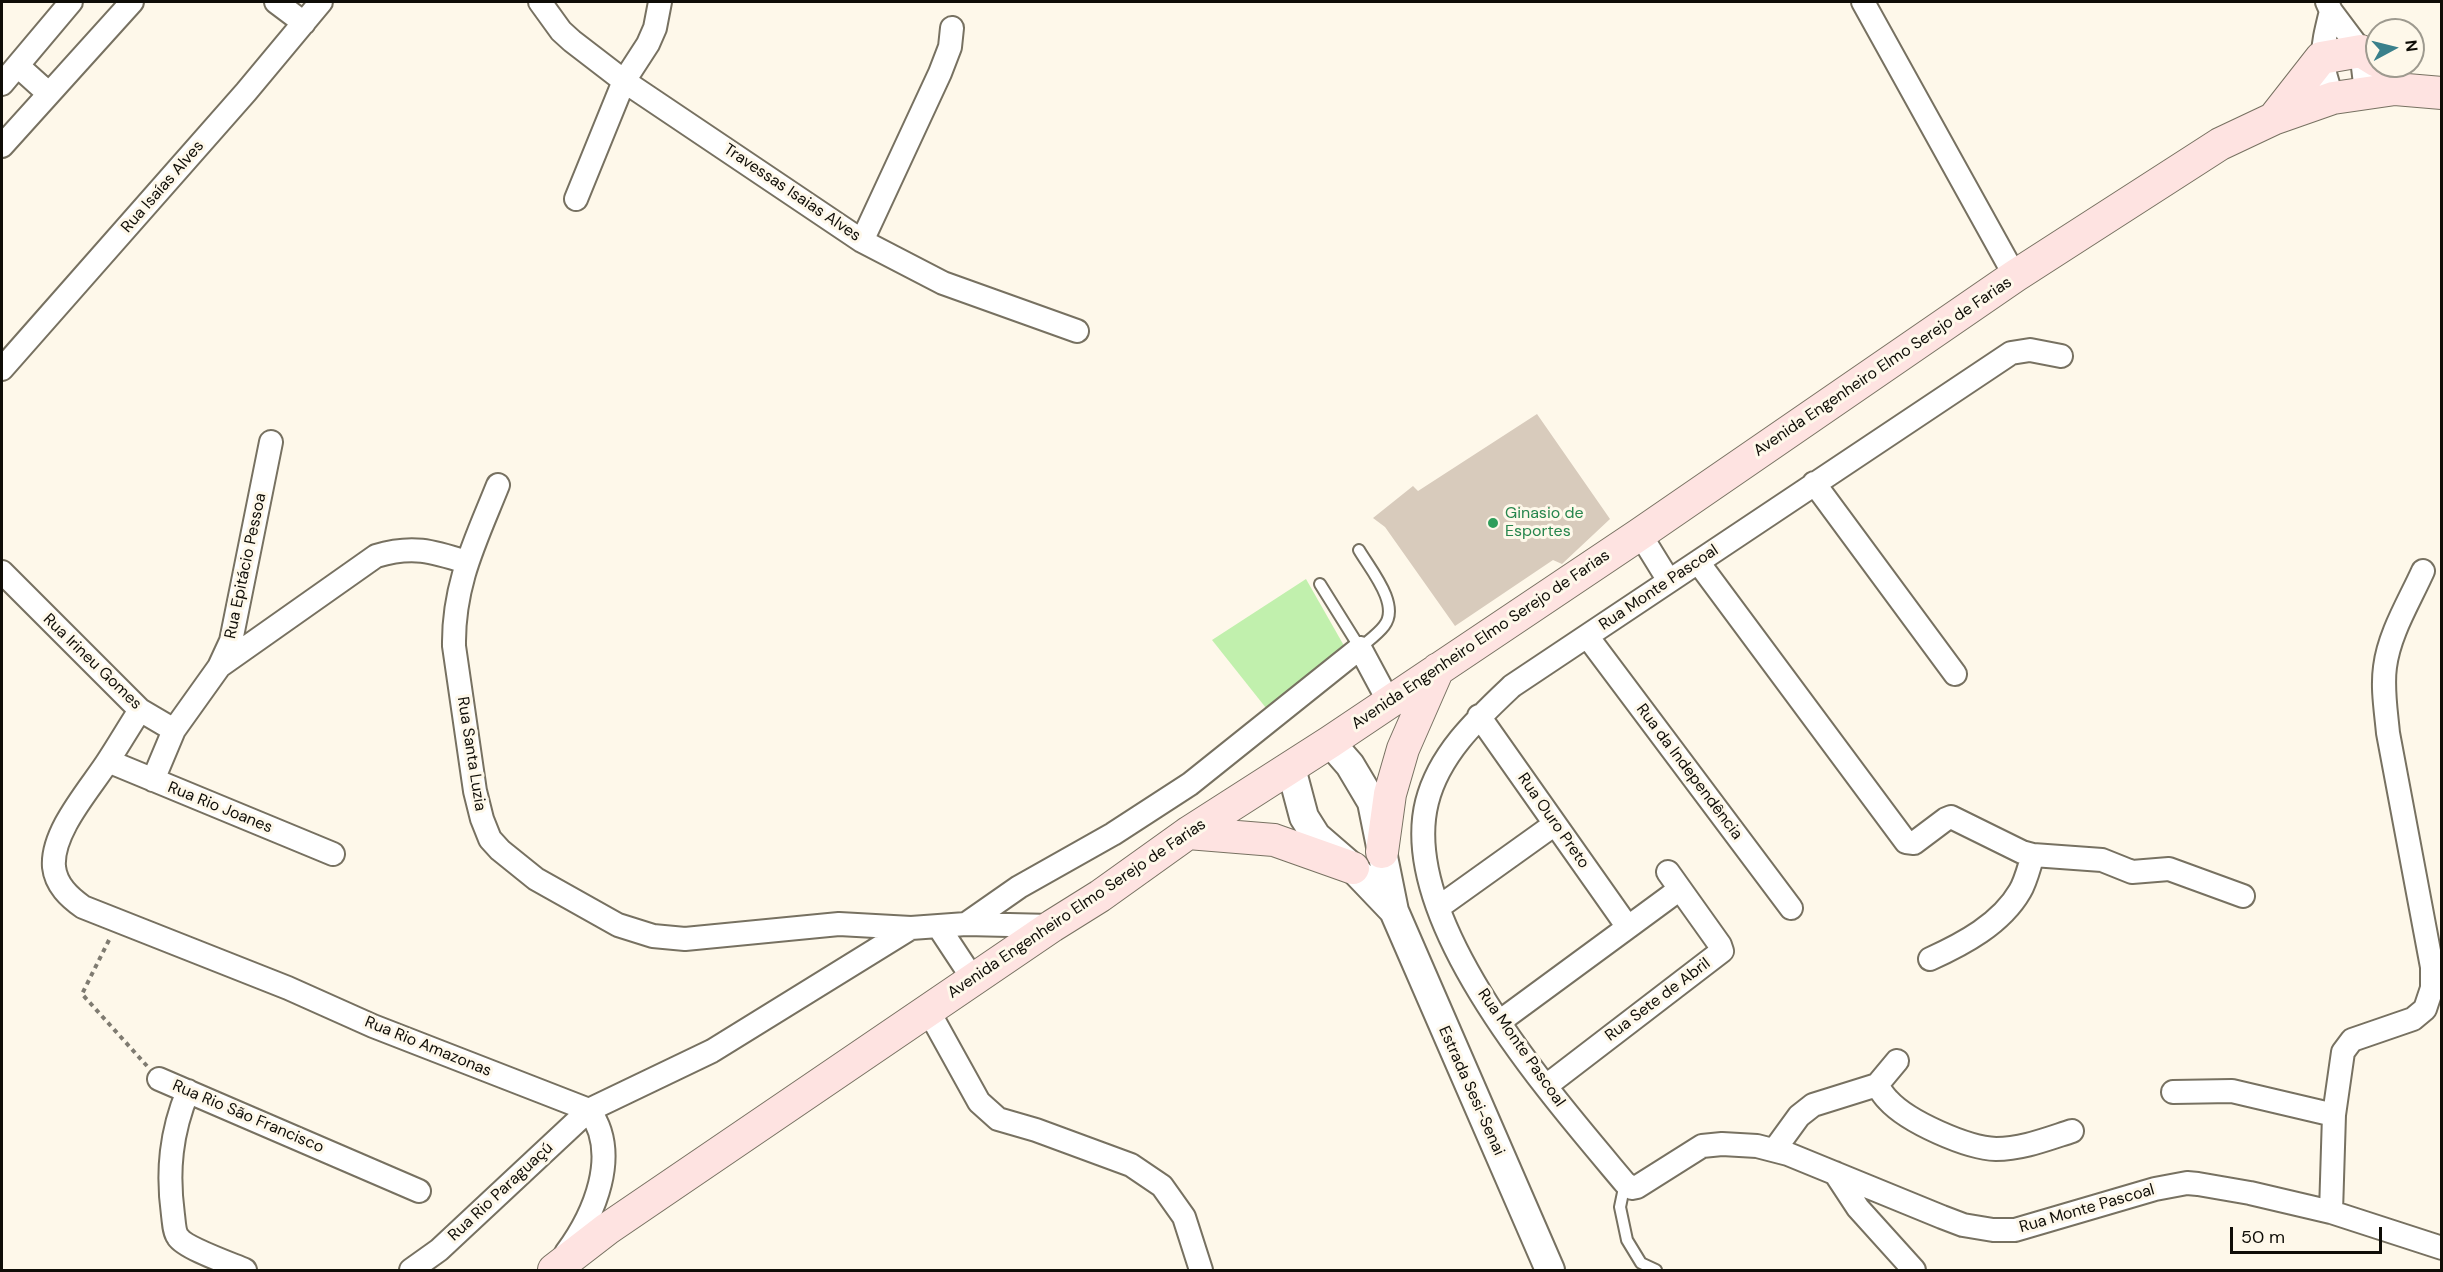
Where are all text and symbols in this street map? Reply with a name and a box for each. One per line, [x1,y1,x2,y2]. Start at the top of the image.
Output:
north arrow [2365,18,2425,78]
text: N [2400,39,2423,53]
street label: Rua Isaías Alves [118,137,208,237]
street label: Travessas Isaias Alves [720,140,864,246]
street label: Avenida Engenheiro Elmo Serejo de Farias [1750,273,2016,461]
street label: Rua Epitácio Pessoa [221,491,271,641]
place label: Ginasio de Esportes [1505,504,1584,542]
marker: Ginasio de Esportes [1486,516,1500,530]
street label: Rua Monte Pascoal [1596,541,1722,635]
street label: Avenida Engenheiro Elmo Serejo de Farias [1348,546,1614,734]
street label: Rua Irineu Gomes [39,610,145,714]
street label: Rua Santa Luzia [452,695,490,813]
street label: Rua da Independência [1632,700,1746,844]
street label: Rua Ouro Preto [1513,770,1593,872]
street label: Rua Rio Joanes [165,778,275,838]
street label: Avenida Engenheiro Elmo Serejo de Farias [944,815,1210,1003]
street label: Rua Sete de Abril [1602,954,1714,1046]
street label: Rua Monte Pascoal [1473,985,1569,1111]
street label: Rua Rio Amazonas [362,1013,494,1081]
street label: Estrada Sesi-Senai [1434,1023,1508,1159]
street label: Rua Rio São Francisco [169,1076,327,1158]
street label: Rua Rio Paraguaçú [445,1139,557,1245]
street label: Rua Monte Pascoal [2017,1181,2157,1237]
scale bar [2233,1215,2384,1253]
text: 50 m [2241,1225,2285,1249]

